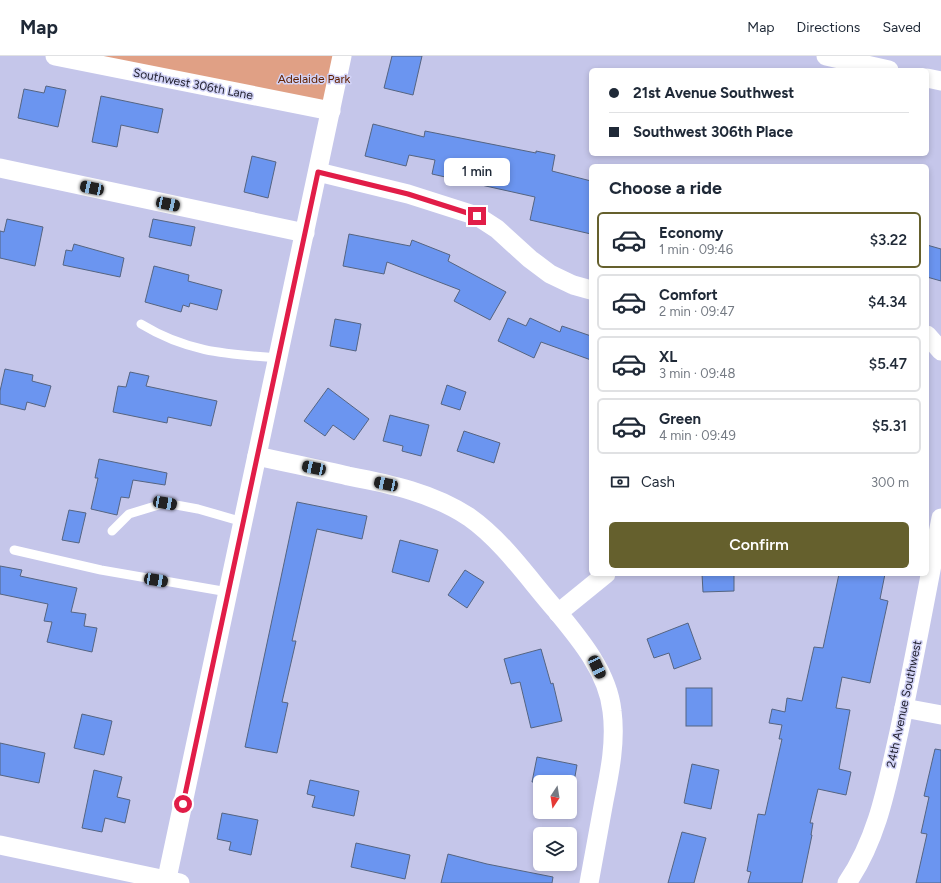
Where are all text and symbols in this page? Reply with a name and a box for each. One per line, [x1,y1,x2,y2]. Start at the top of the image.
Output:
text: Map [20,16,58,39]
text: Map [747,19,775,36]
text: Directions [797,19,860,36]
text: Saved [882,19,921,36]
street label: Southwest 306th Lane [132,65,255,103]
park label: Adelaide Park [278,72,350,86]
text: 21st Avenue Southwest [633,84,794,102]
text: Southwest 306th Place [633,123,793,141]
callout: 1 min [444,158,510,186]
text: 1 min [462,164,492,179]
text: Choose a ride [609,177,722,199]
car [79,180,105,196]
car [155,196,181,212]
route end [468,207,486,225]
icon: car [611,222,647,258]
text: Economy [659,224,724,242]
text: $3.22 [870,231,907,249]
text: 1 min · 09:46 [659,242,733,257]
icon: car [611,284,647,320]
text: Comfort [659,286,718,304]
text: $4.34 [868,293,907,311]
text: 2 min · 09:47 [659,304,735,319]
icon: car [611,346,647,382]
text: XL [659,348,677,366]
text: $5.47 [869,355,907,373]
text: 3 min · 09:48 [659,366,735,381]
icon: car [611,408,647,444]
text: Green [659,410,701,428]
text: $5.31 [872,417,907,435]
text: 4 min · 09:49 [659,428,736,443]
car [301,460,327,476]
icon: cash [609,471,631,493]
text: Cash [641,473,675,491]
text: 300 m [871,475,909,490]
car [373,476,399,492]
car [152,495,178,511]
button: Confirm [609,522,909,568]
car [143,572,169,588]
street label: 24th Avenue Southwest [884,639,924,769]
car [586,654,608,680]
north arrow [533,775,577,819]
map controls [533,775,577,871]
route start [174,795,192,813]
button: layers [533,827,577,871]

